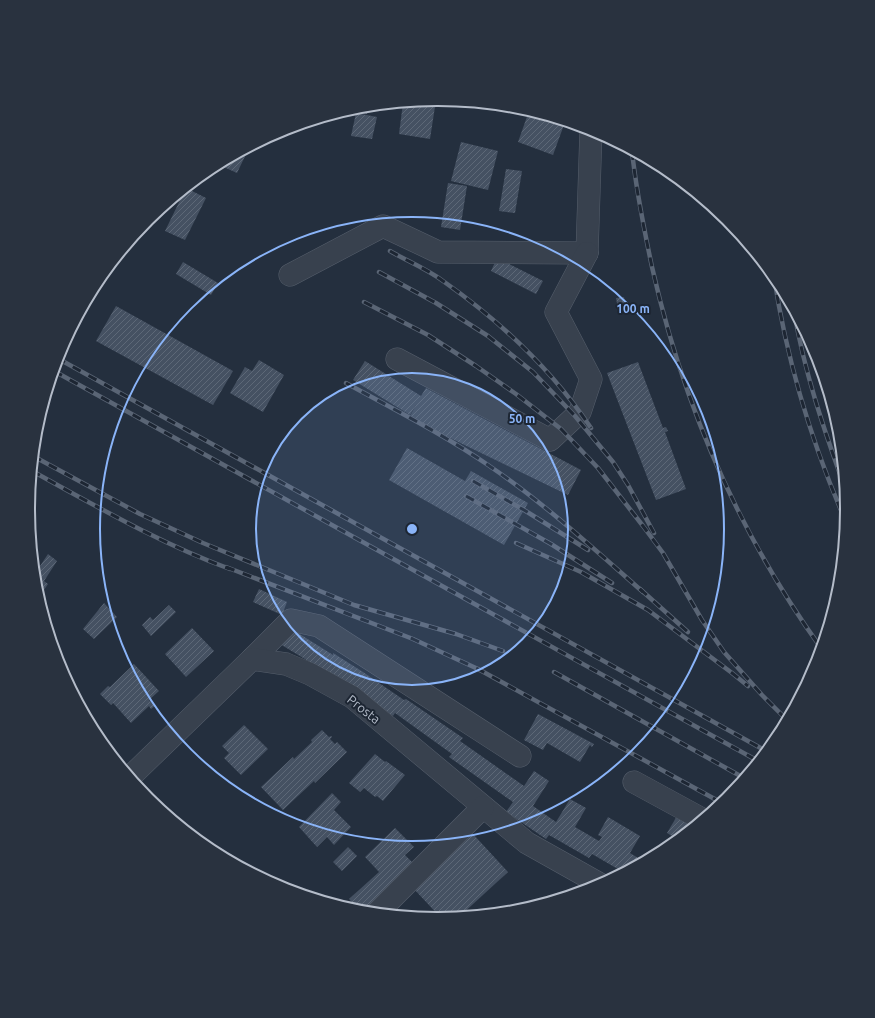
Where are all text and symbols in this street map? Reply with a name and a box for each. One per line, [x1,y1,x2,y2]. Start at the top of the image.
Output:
text: 100 m [616,302,650,315]
text: 50 m [509,412,535,425]
centre of rings [405,522,419,536]
street label: Prosta [345,692,383,726]

